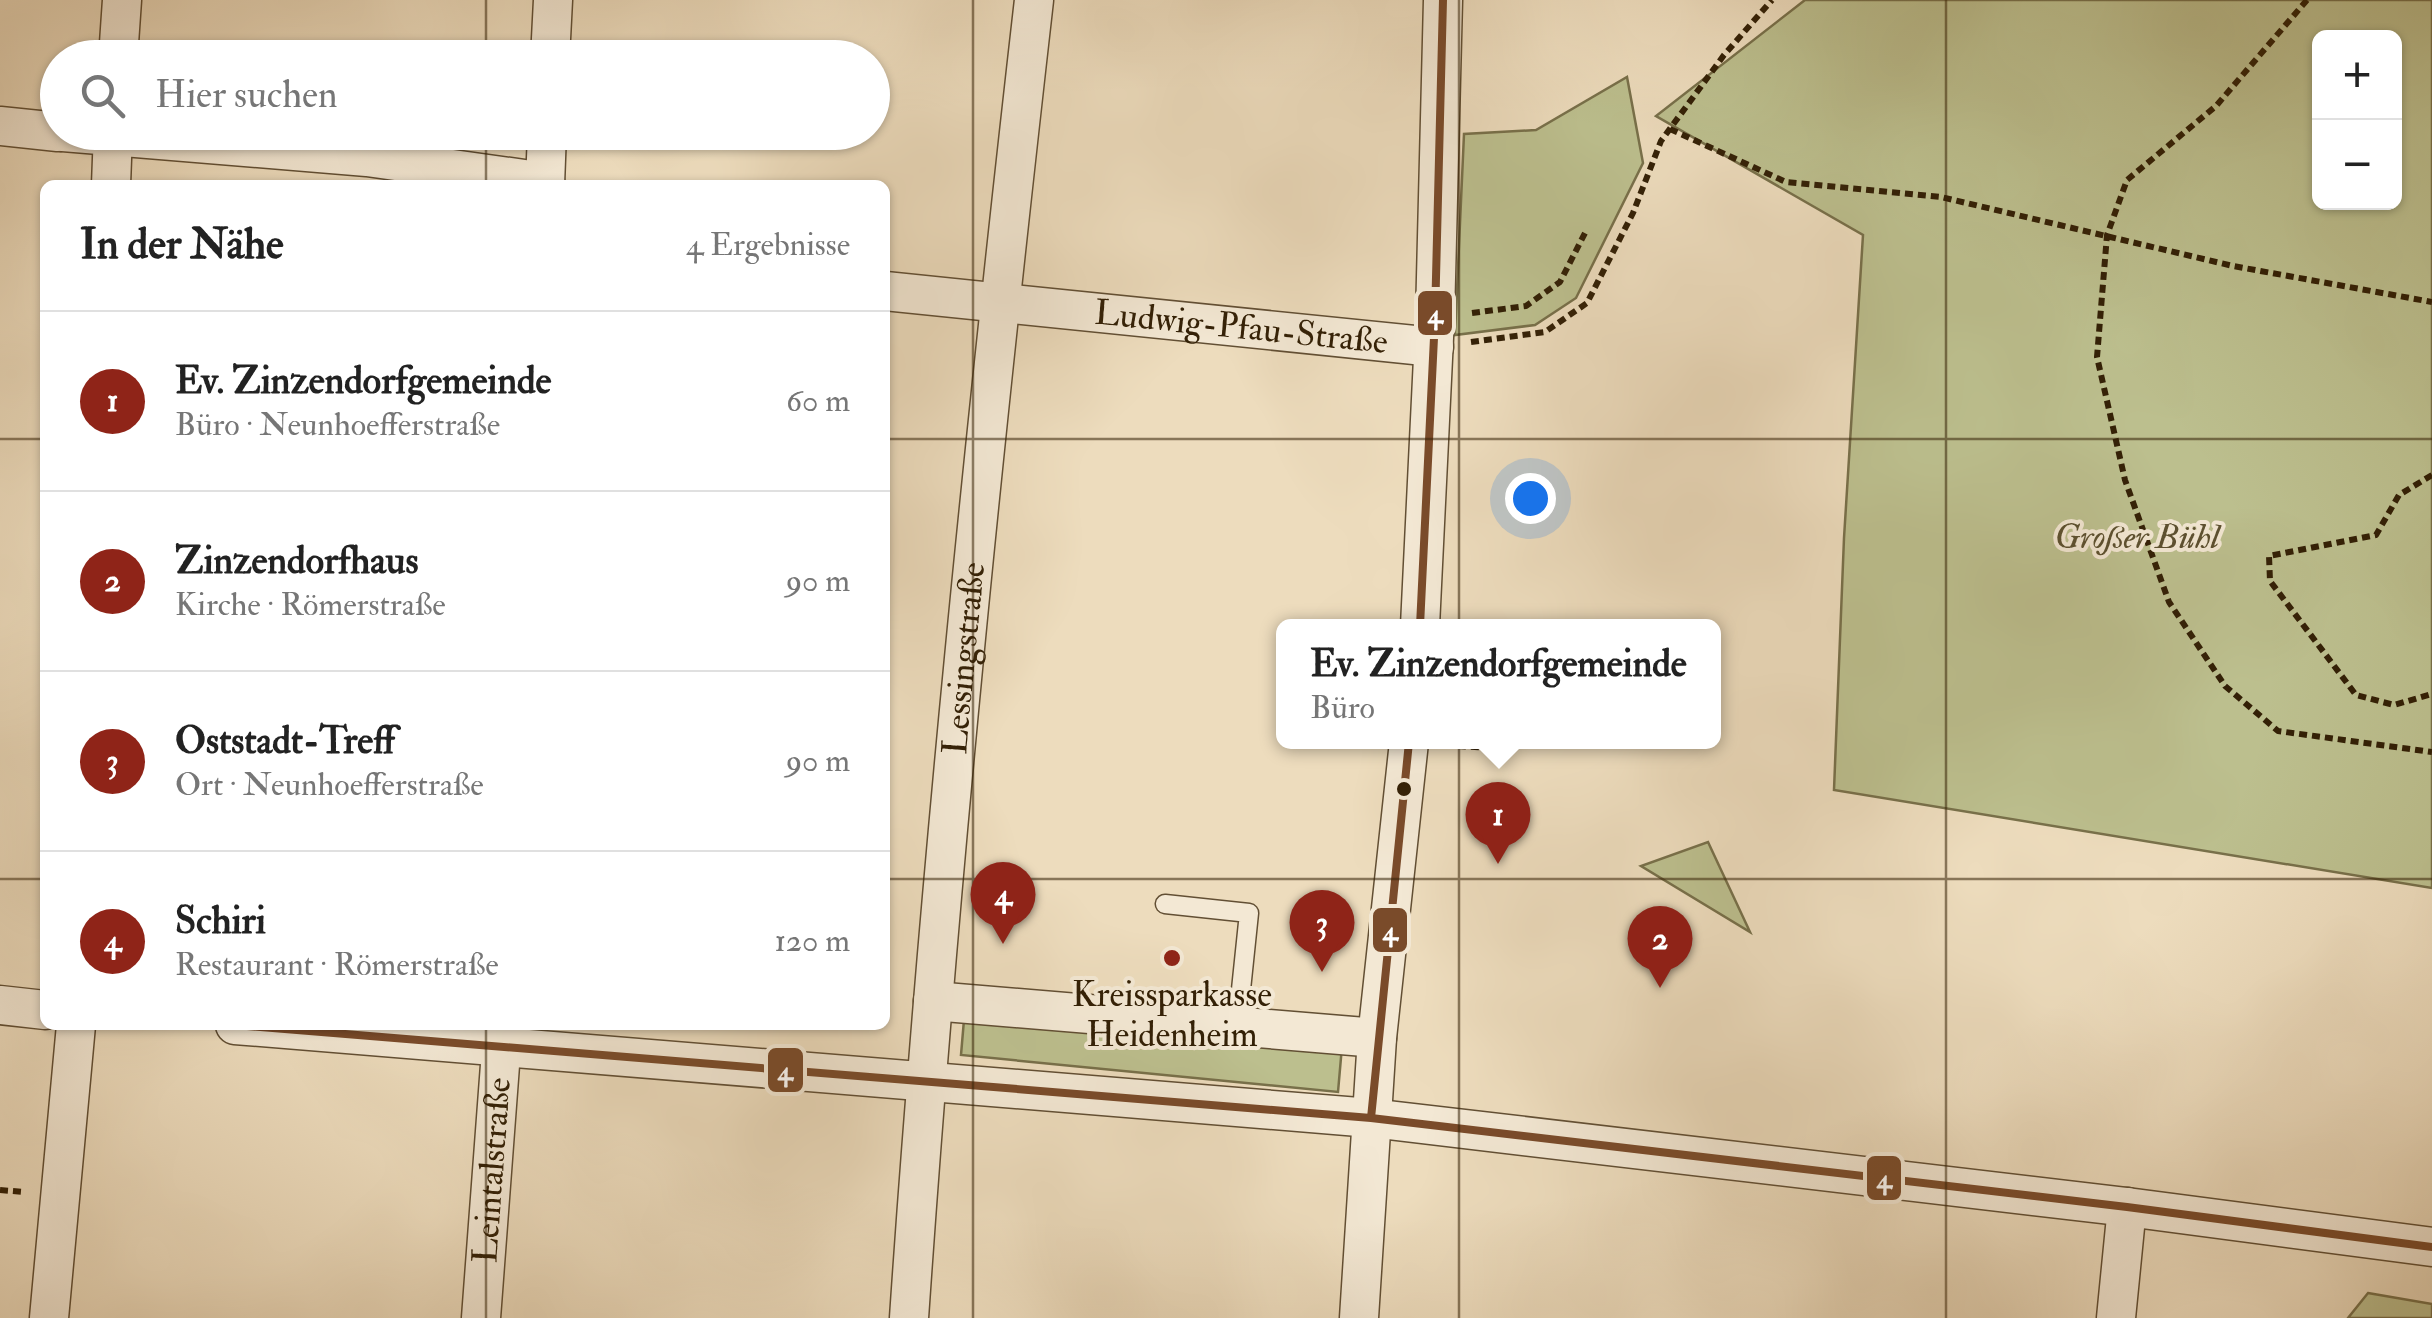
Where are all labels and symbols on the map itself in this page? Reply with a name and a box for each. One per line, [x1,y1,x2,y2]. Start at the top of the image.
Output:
line badge: 4 [1416,289,1454,337]
street label: Ludwig-Pfau-Straße [1093,291,1390,364]
text: 4 [1426,297,1444,332]
your location [1505,473,1556,524]
park label: Großer Bühl [2055,515,2222,559]
street label: Lessingstraße [933,560,995,756]
unlabelled marker [1394,779,1414,799]
pin: 1 [1466,782,1530,864]
pin: 4 [970,862,1036,944]
pin: 3 [1290,890,1354,972]
line badge: 4 [1371,906,1409,954]
pin: 2 [1628,906,1692,988]
text: 4 [1381,914,1399,949]
marker: Kreissparkasse Heidenheim [1161,947,1183,969]
place label: Kreissparkasse Heidenheim [1072,973,1272,1057]
line badge: 4 [766,1046,805,1094]
text: 4 [776,1054,794,1089]
street label: Leintalstraße [463,1076,521,1265]
line badge: 4 [1865,1154,1903,1202]
text: 4 [1875,1162,1893,1197]

